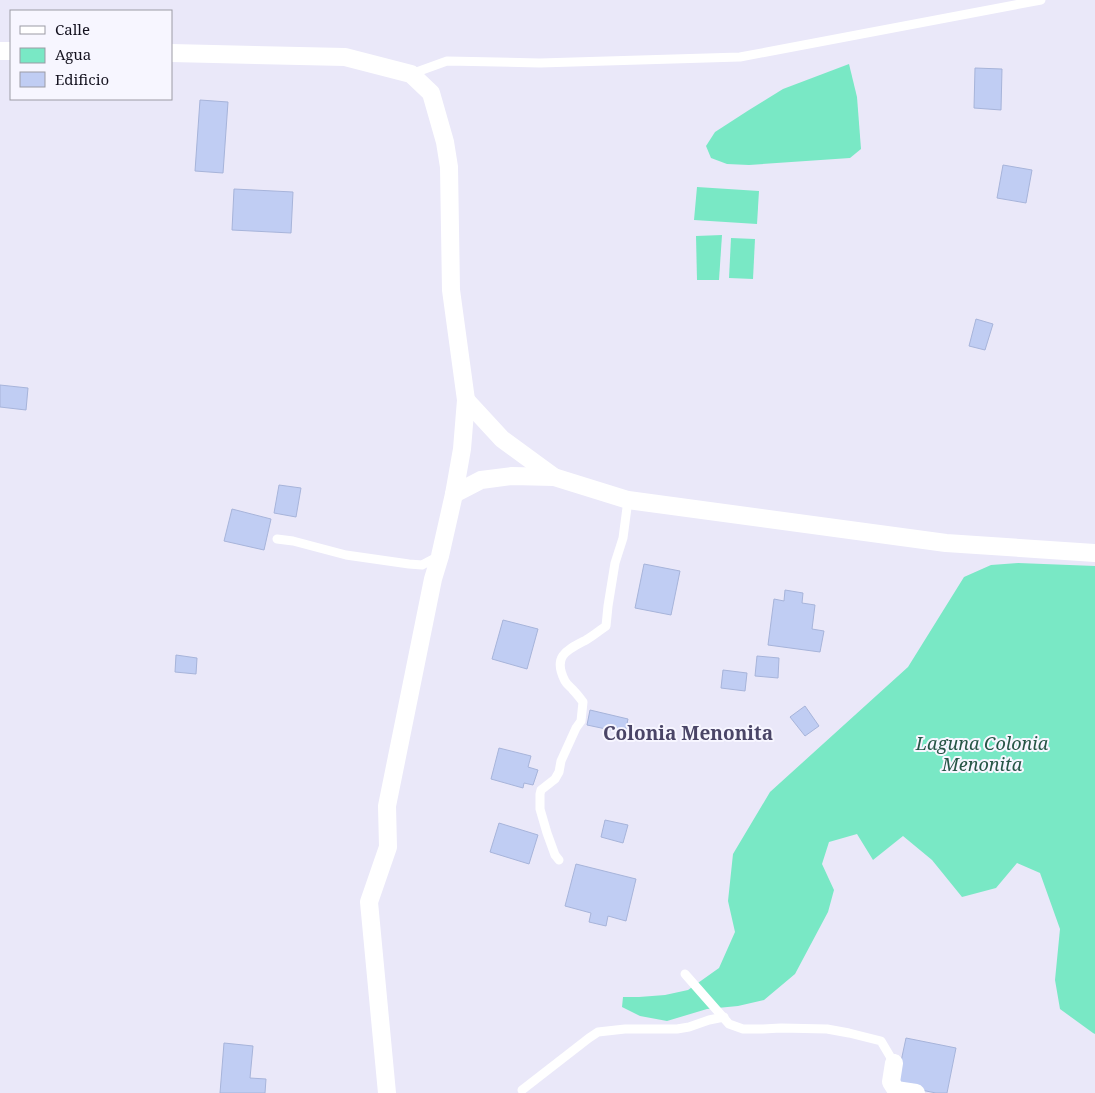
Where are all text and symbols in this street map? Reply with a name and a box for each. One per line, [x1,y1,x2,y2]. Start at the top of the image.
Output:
legend [10,10,172,100]
text: Calle [55,19,90,39]
text: Agua [55,44,91,64]
text: Edificio [55,69,109,89]
district label: Colonia Menonita [603,720,773,746]
water label: Laguna Colonia Menonita [915,731,1049,776]

